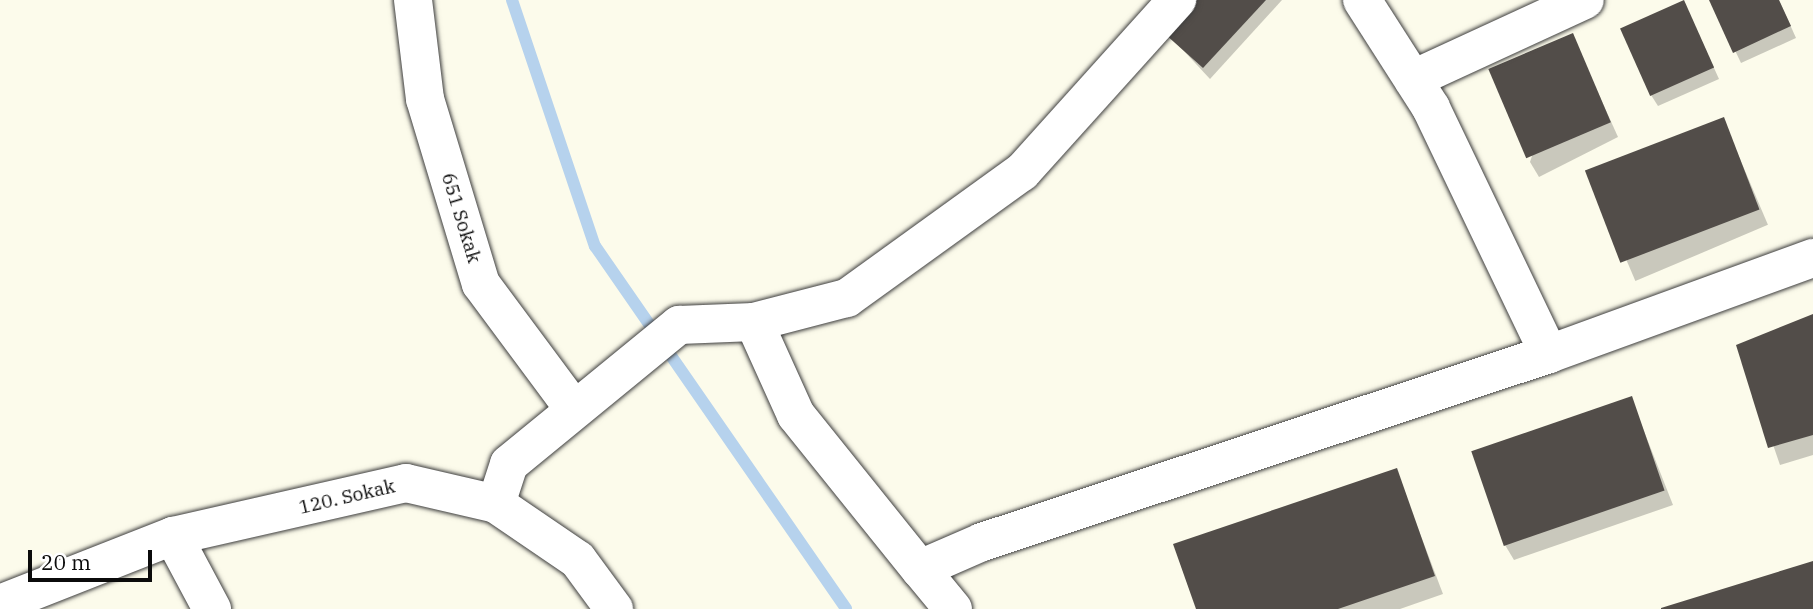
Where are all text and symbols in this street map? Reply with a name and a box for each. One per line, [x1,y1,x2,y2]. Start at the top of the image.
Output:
street label: 651 Sokak [436,170,486,266]
street label: 120. Sokak [297,475,397,519]
scale bar [32,536,156,580]
text: 20 m [41,548,91,576]

